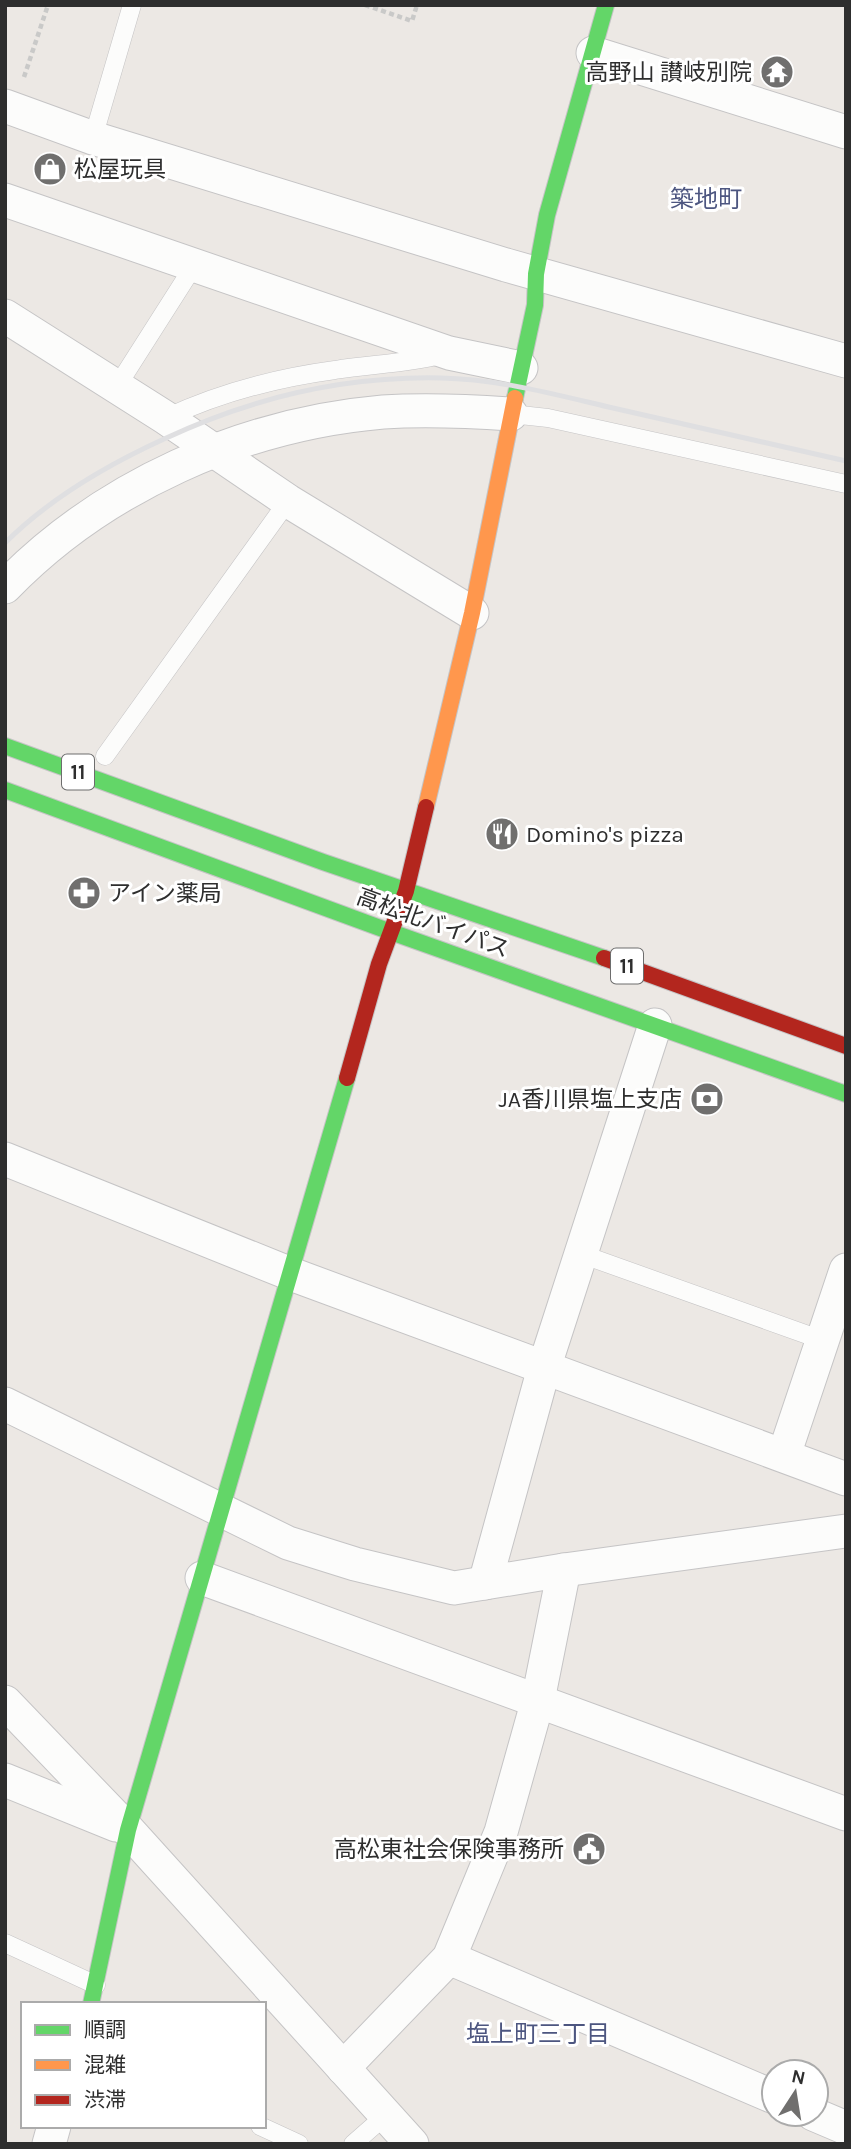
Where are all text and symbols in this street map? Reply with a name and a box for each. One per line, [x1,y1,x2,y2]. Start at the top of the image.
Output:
temple icon: 高野山 讃岐別院 [758,53,796,91]
place label: 高野山 讃岐別院 [586,59,752,86]
shop icon: 松屋玩具 [31,150,69,188]
place label: 松屋玩具 [74,156,166,183]
district label: 築地町 [670,185,742,213]
road number: 11 [62,754,94,790]
restaurant icon: Domino's pizza [483,815,521,853]
place label: Domino's pizza [526,821,684,848]
pharmacy icon: アイン薬局 [65,874,103,912]
place label: アイン薬局 [108,880,222,907]
street label: 高松北バイパス [353,883,513,963]
road number: 11 [611,948,643,984]
bank icon: JA香川県塩上支店 [688,1080,726,1118]
place label: JA香川県塩上支店 [499,1086,682,1113]
public building icon: 高松東社会保険事務所 [570,1830,608,1868]
place label: 高松東社会保険事務所 [334,1836,564,1863]
legend [21,2002,266,2128]
text: 順調 [84,2018,126,2042]
district label: 塩上町三丁目 [466,2020,610,2048]
text: 混雑 [84,2053,126,2077]
north arrow [760,2058,830,2128]
text: N [789,2065,807,2090]
text: 渋滞 [84,2088,126,2112]

